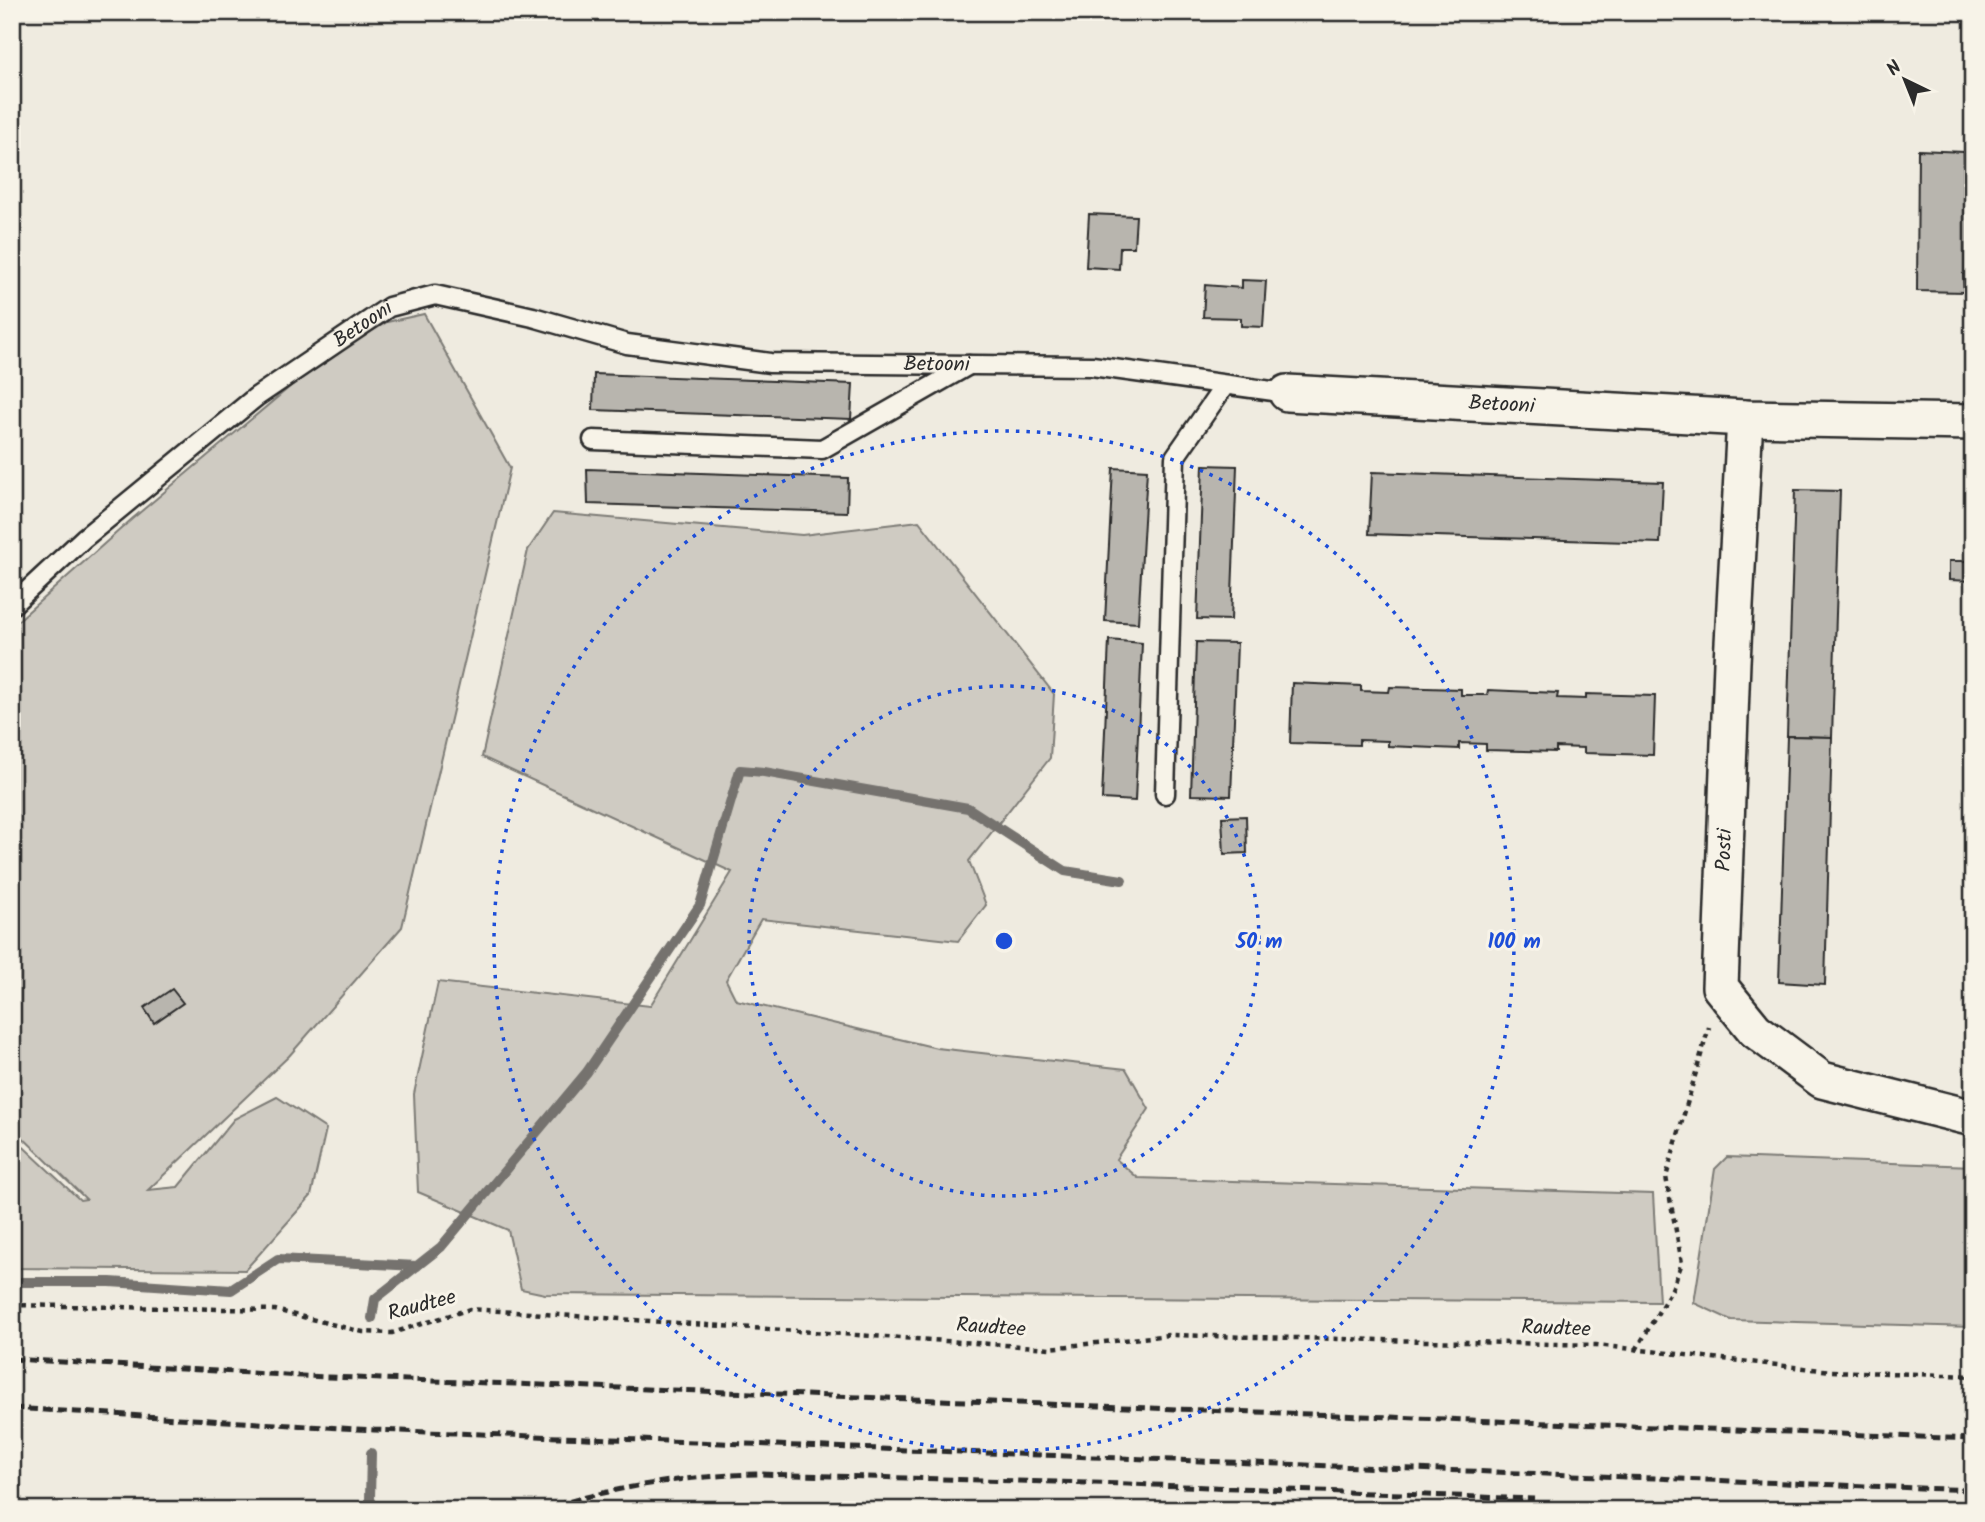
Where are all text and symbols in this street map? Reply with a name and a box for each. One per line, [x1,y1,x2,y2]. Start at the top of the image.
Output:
north arrow [1870,46,1940,116]
text: N [1880,54,1909,84]
street label: Betooni [326,292,401,357]
street label: Betooni [903,348,971,381]
street label: Betooni [1468,386,1537,423]
street label: Posti [1708,827,1742,872]
text: 50 m [1235,926,1282,959]
text: 100 m [1487,926,1541,959]
centre of rings [992,929,1016,953]
street label: Raudtee [384,1281,460,1331]
street label: Raudtee [955,1309,1027,1347]
street label: Raudtee [1521,1311,1592,1347]

